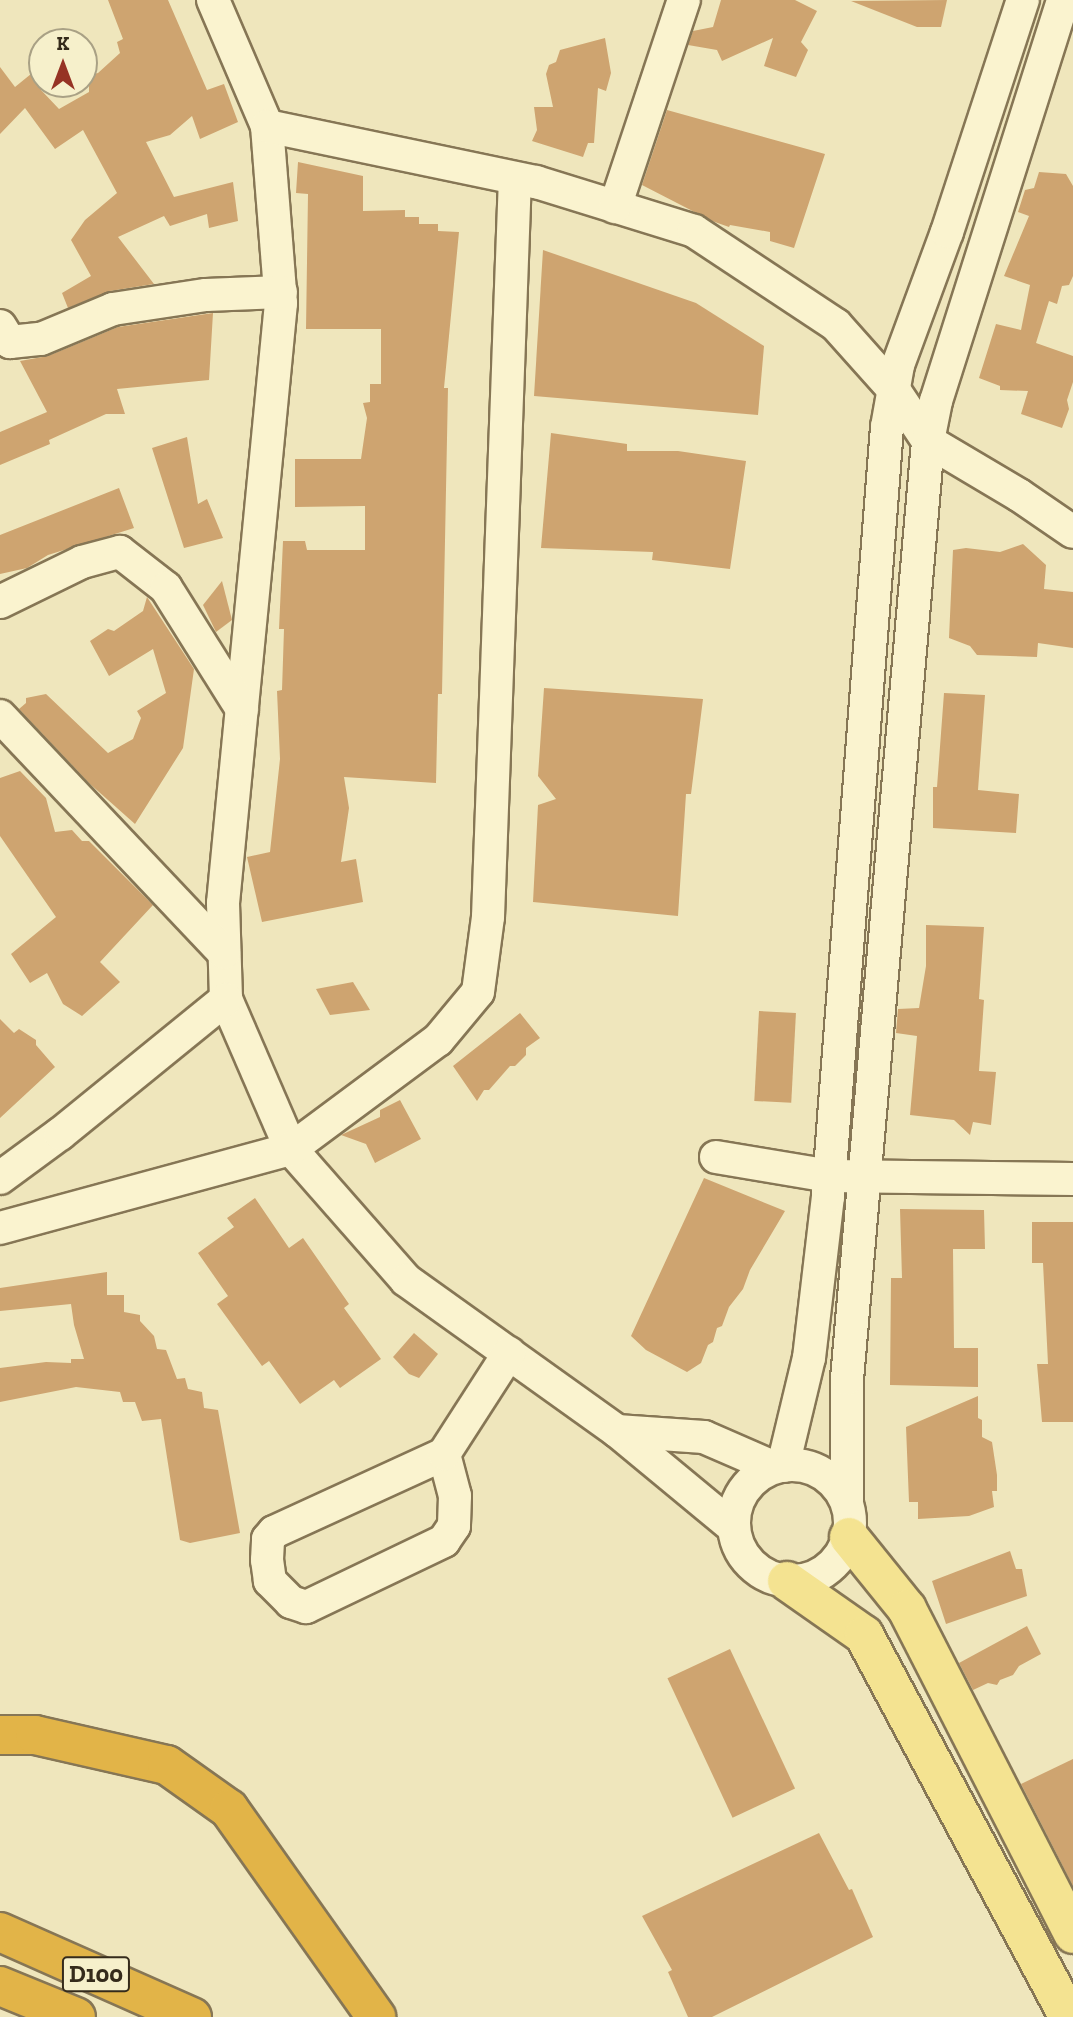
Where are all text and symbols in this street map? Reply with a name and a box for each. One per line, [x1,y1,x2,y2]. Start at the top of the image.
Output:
north arrow [28,28,98,98]
text: K [57,32,69,55]
road number: D100 [61,1954,131,1994]

